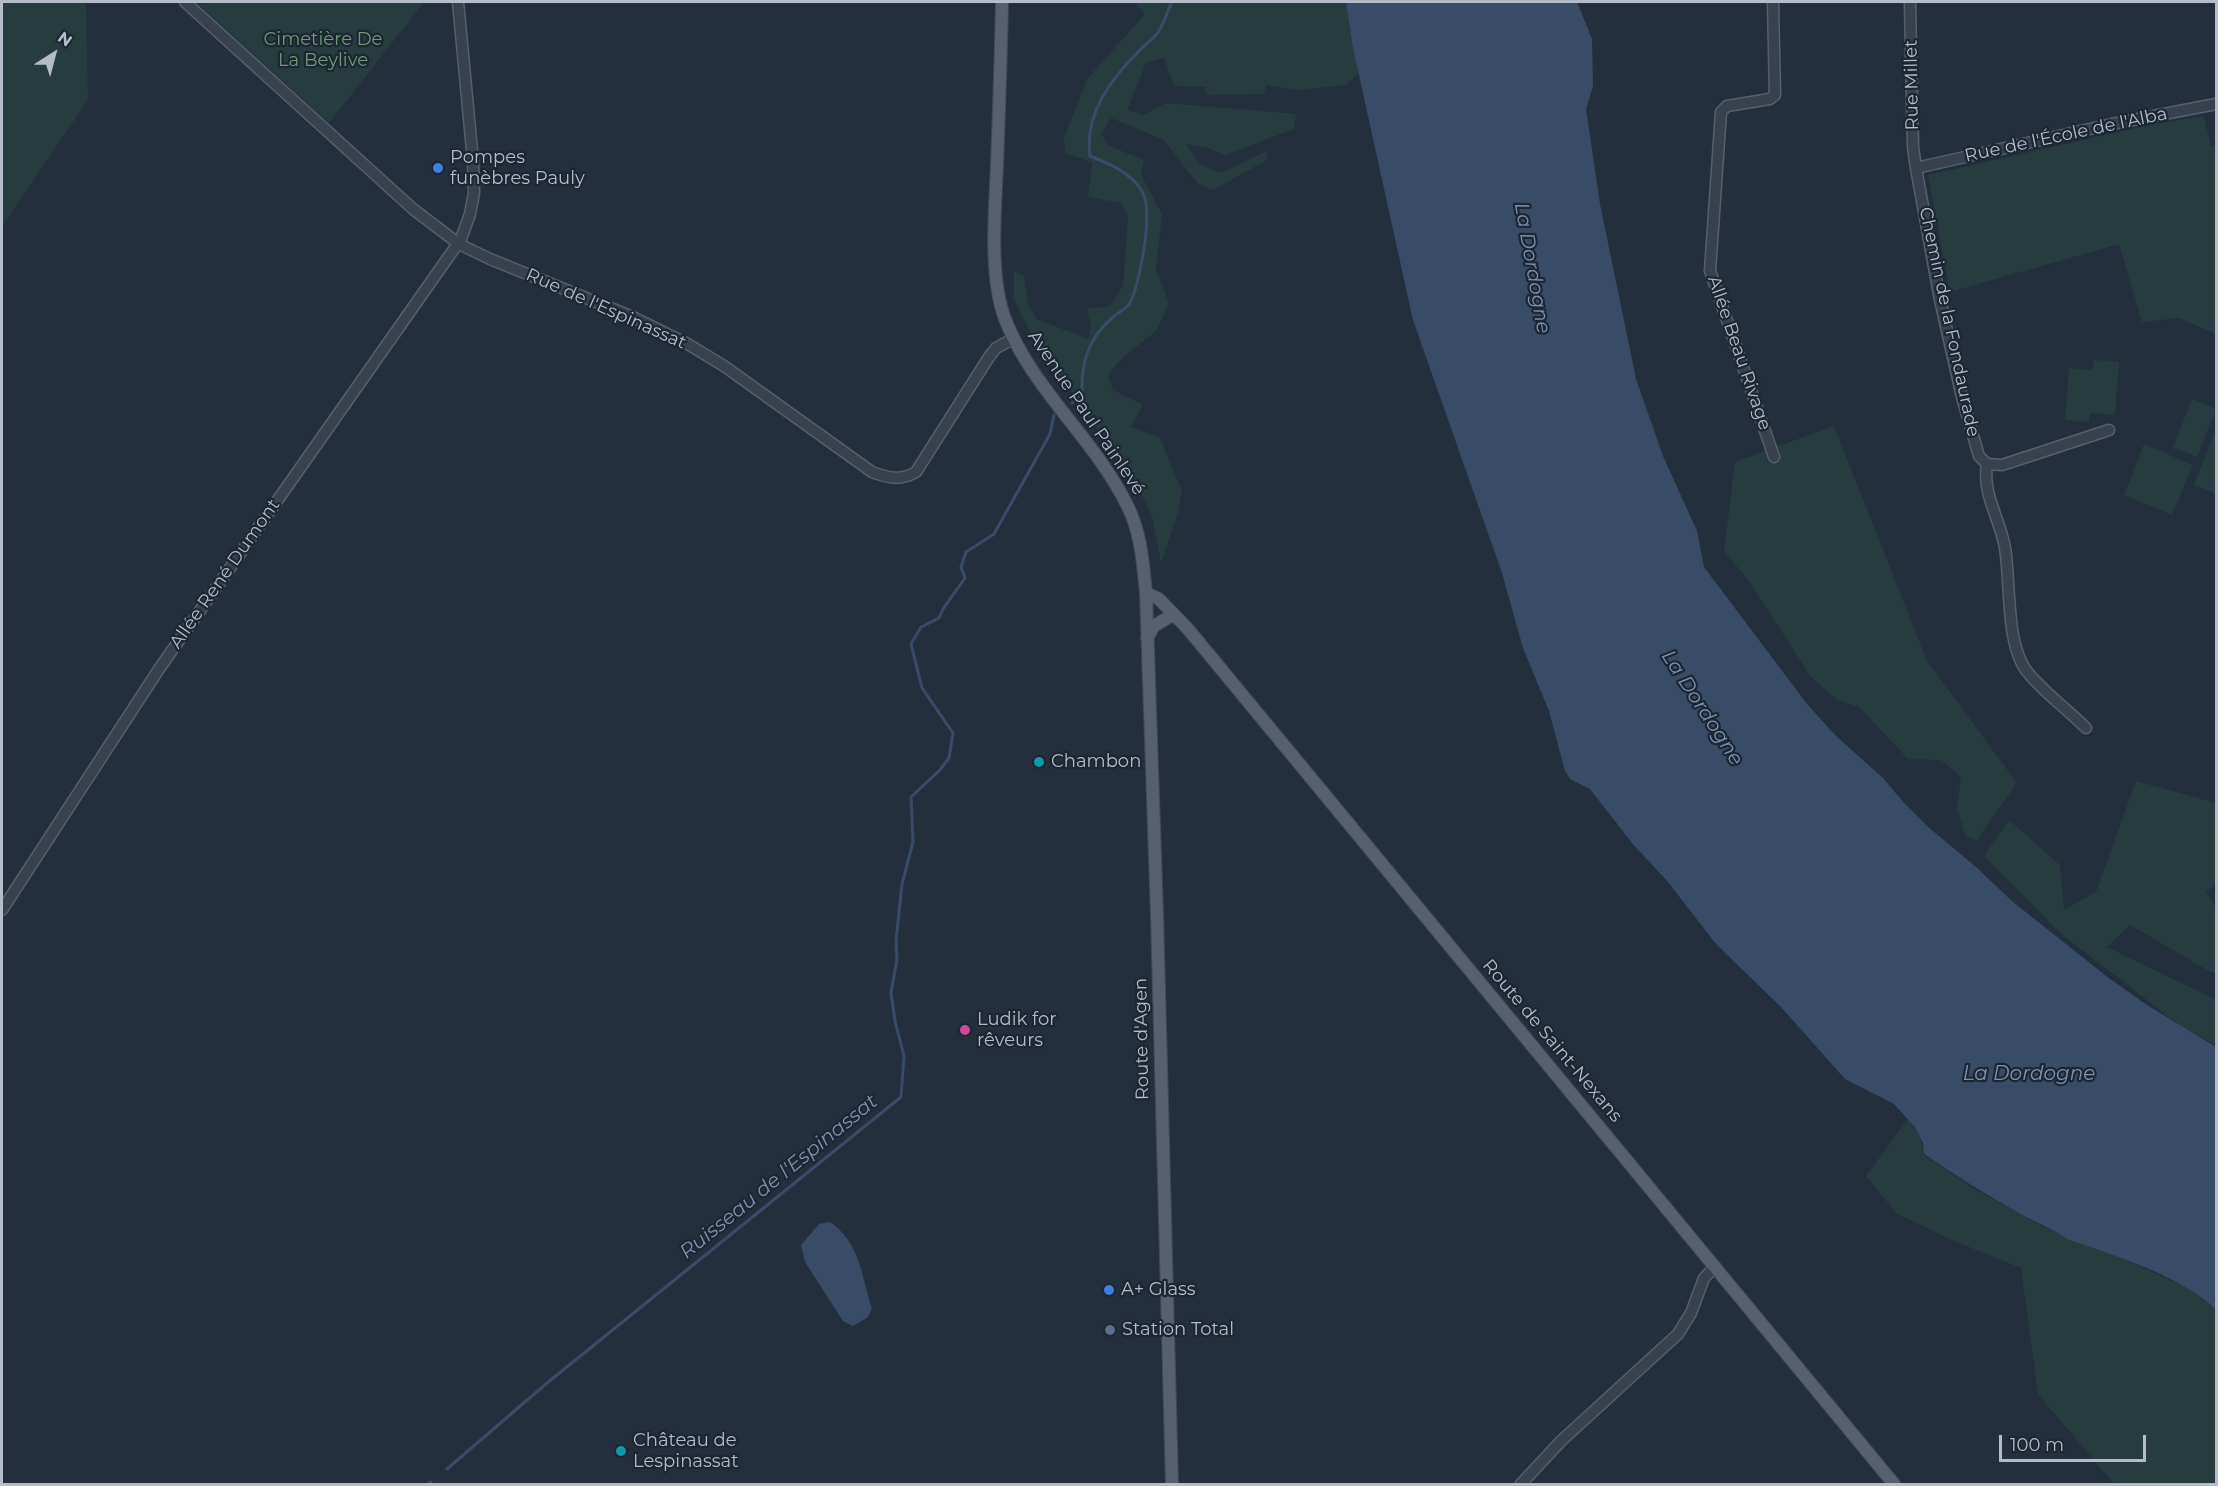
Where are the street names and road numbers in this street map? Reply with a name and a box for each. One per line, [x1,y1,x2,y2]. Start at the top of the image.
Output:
street label: Rue Millet [1900,40,1924,130]
street label: Rue de l'École de l'Alba [1963,103,2169,167]
street label: Chemin de la Fondaurade [1914,205,1984,439]
street label: Rue de l'Espinassat [523,264,689,354]
street label: Allée Beau Rivage [1702,273,1776,433]
street label: Avenue Paul Painlevé [1023,327,1149,499]
street label: Allée René Dumont [165,495,285,653]
street label: Route de Saint-Nexans [1478,955,1626,1127]
street label: Route d'Agen [1130,978,1154,1100]

